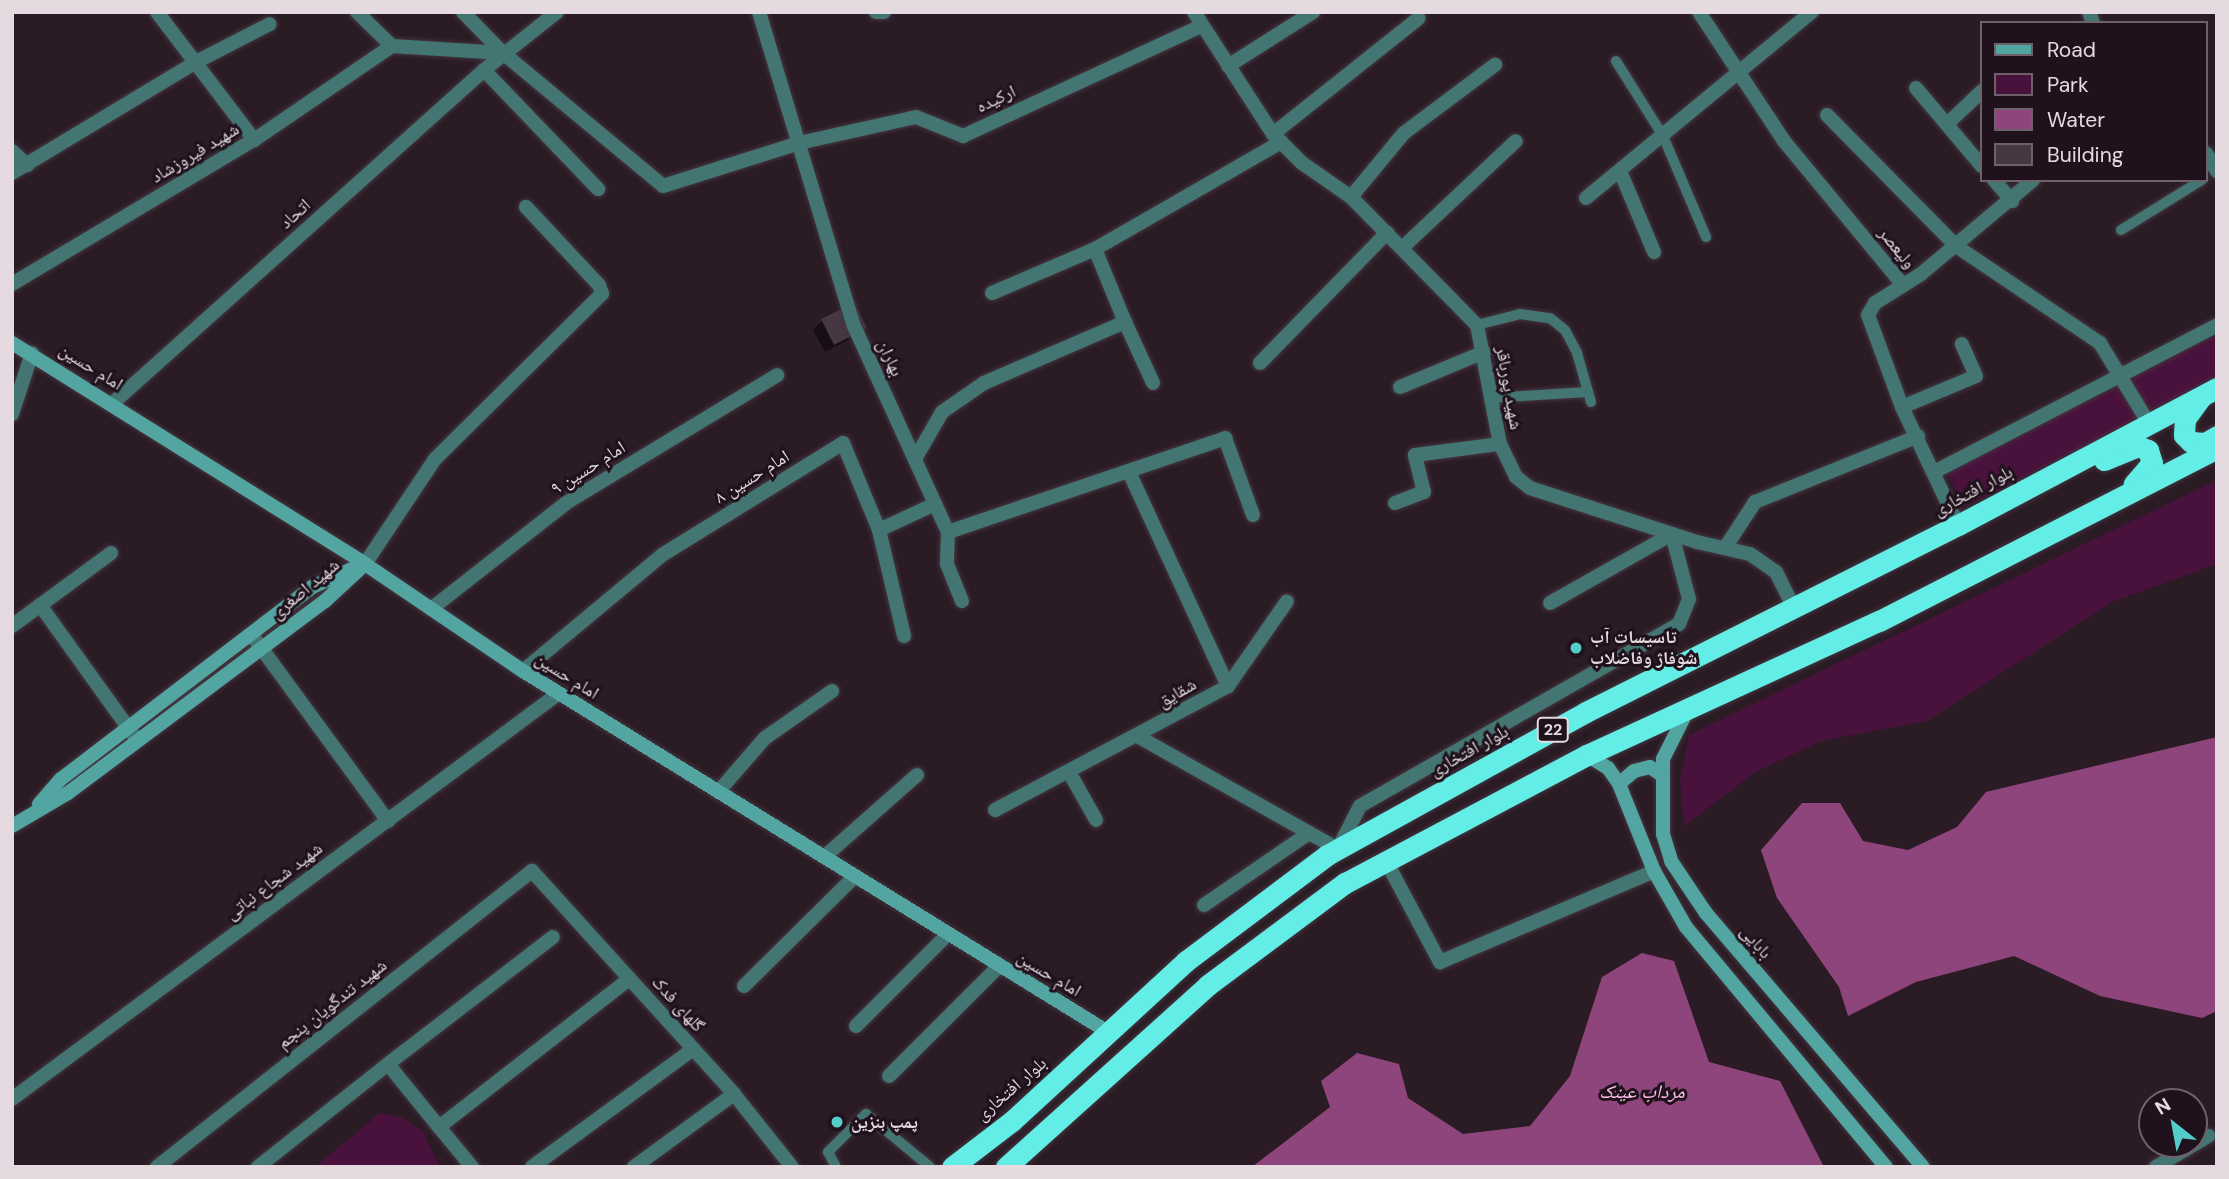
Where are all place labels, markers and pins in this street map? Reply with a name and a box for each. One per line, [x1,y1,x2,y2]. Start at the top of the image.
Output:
place label: تاسیسات آب شوفاژ وفاضلاب [1590,627,1697,670]
marker: تاسیسات آب شوفاژ وفاضلاب [1568,640,1584,656]
place label: پمپ بنزین [851,1111,918,1133]
marker: پمپ بنزین [829,1114,845,1130]

